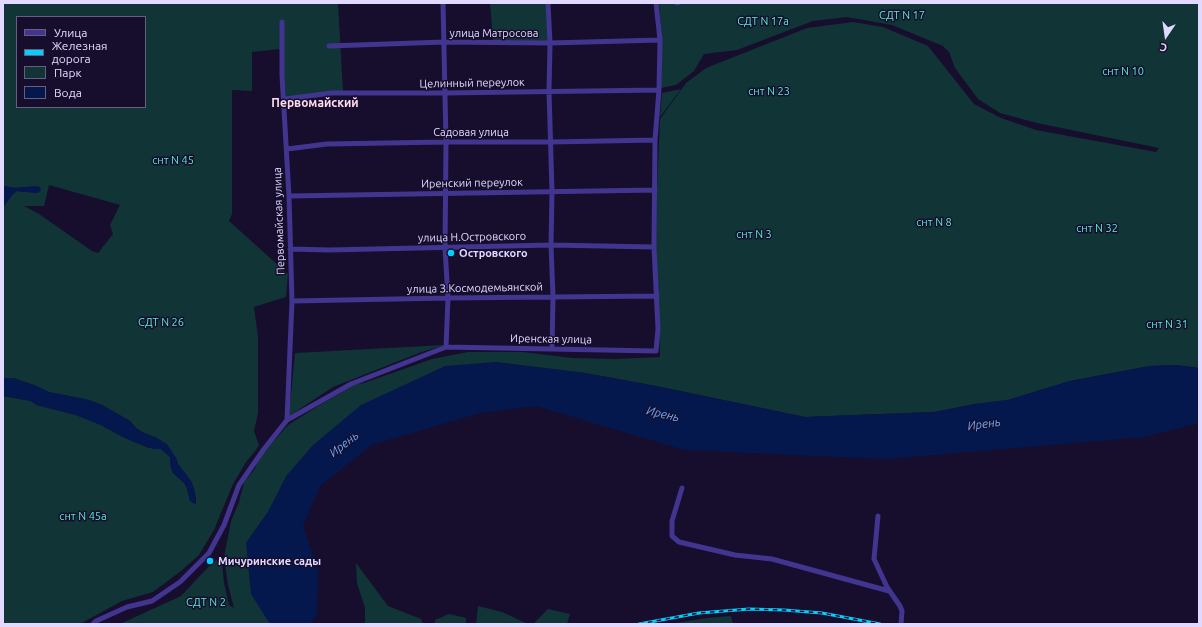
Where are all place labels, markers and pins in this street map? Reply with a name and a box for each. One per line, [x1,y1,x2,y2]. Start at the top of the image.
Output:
place label: Островского [459,246,528,260]
marker: Островского [446,248,456,258]
place label: Мичуринские сады [218,554,321,568]
marker: Мичуринские сады [205,556,215,566]

